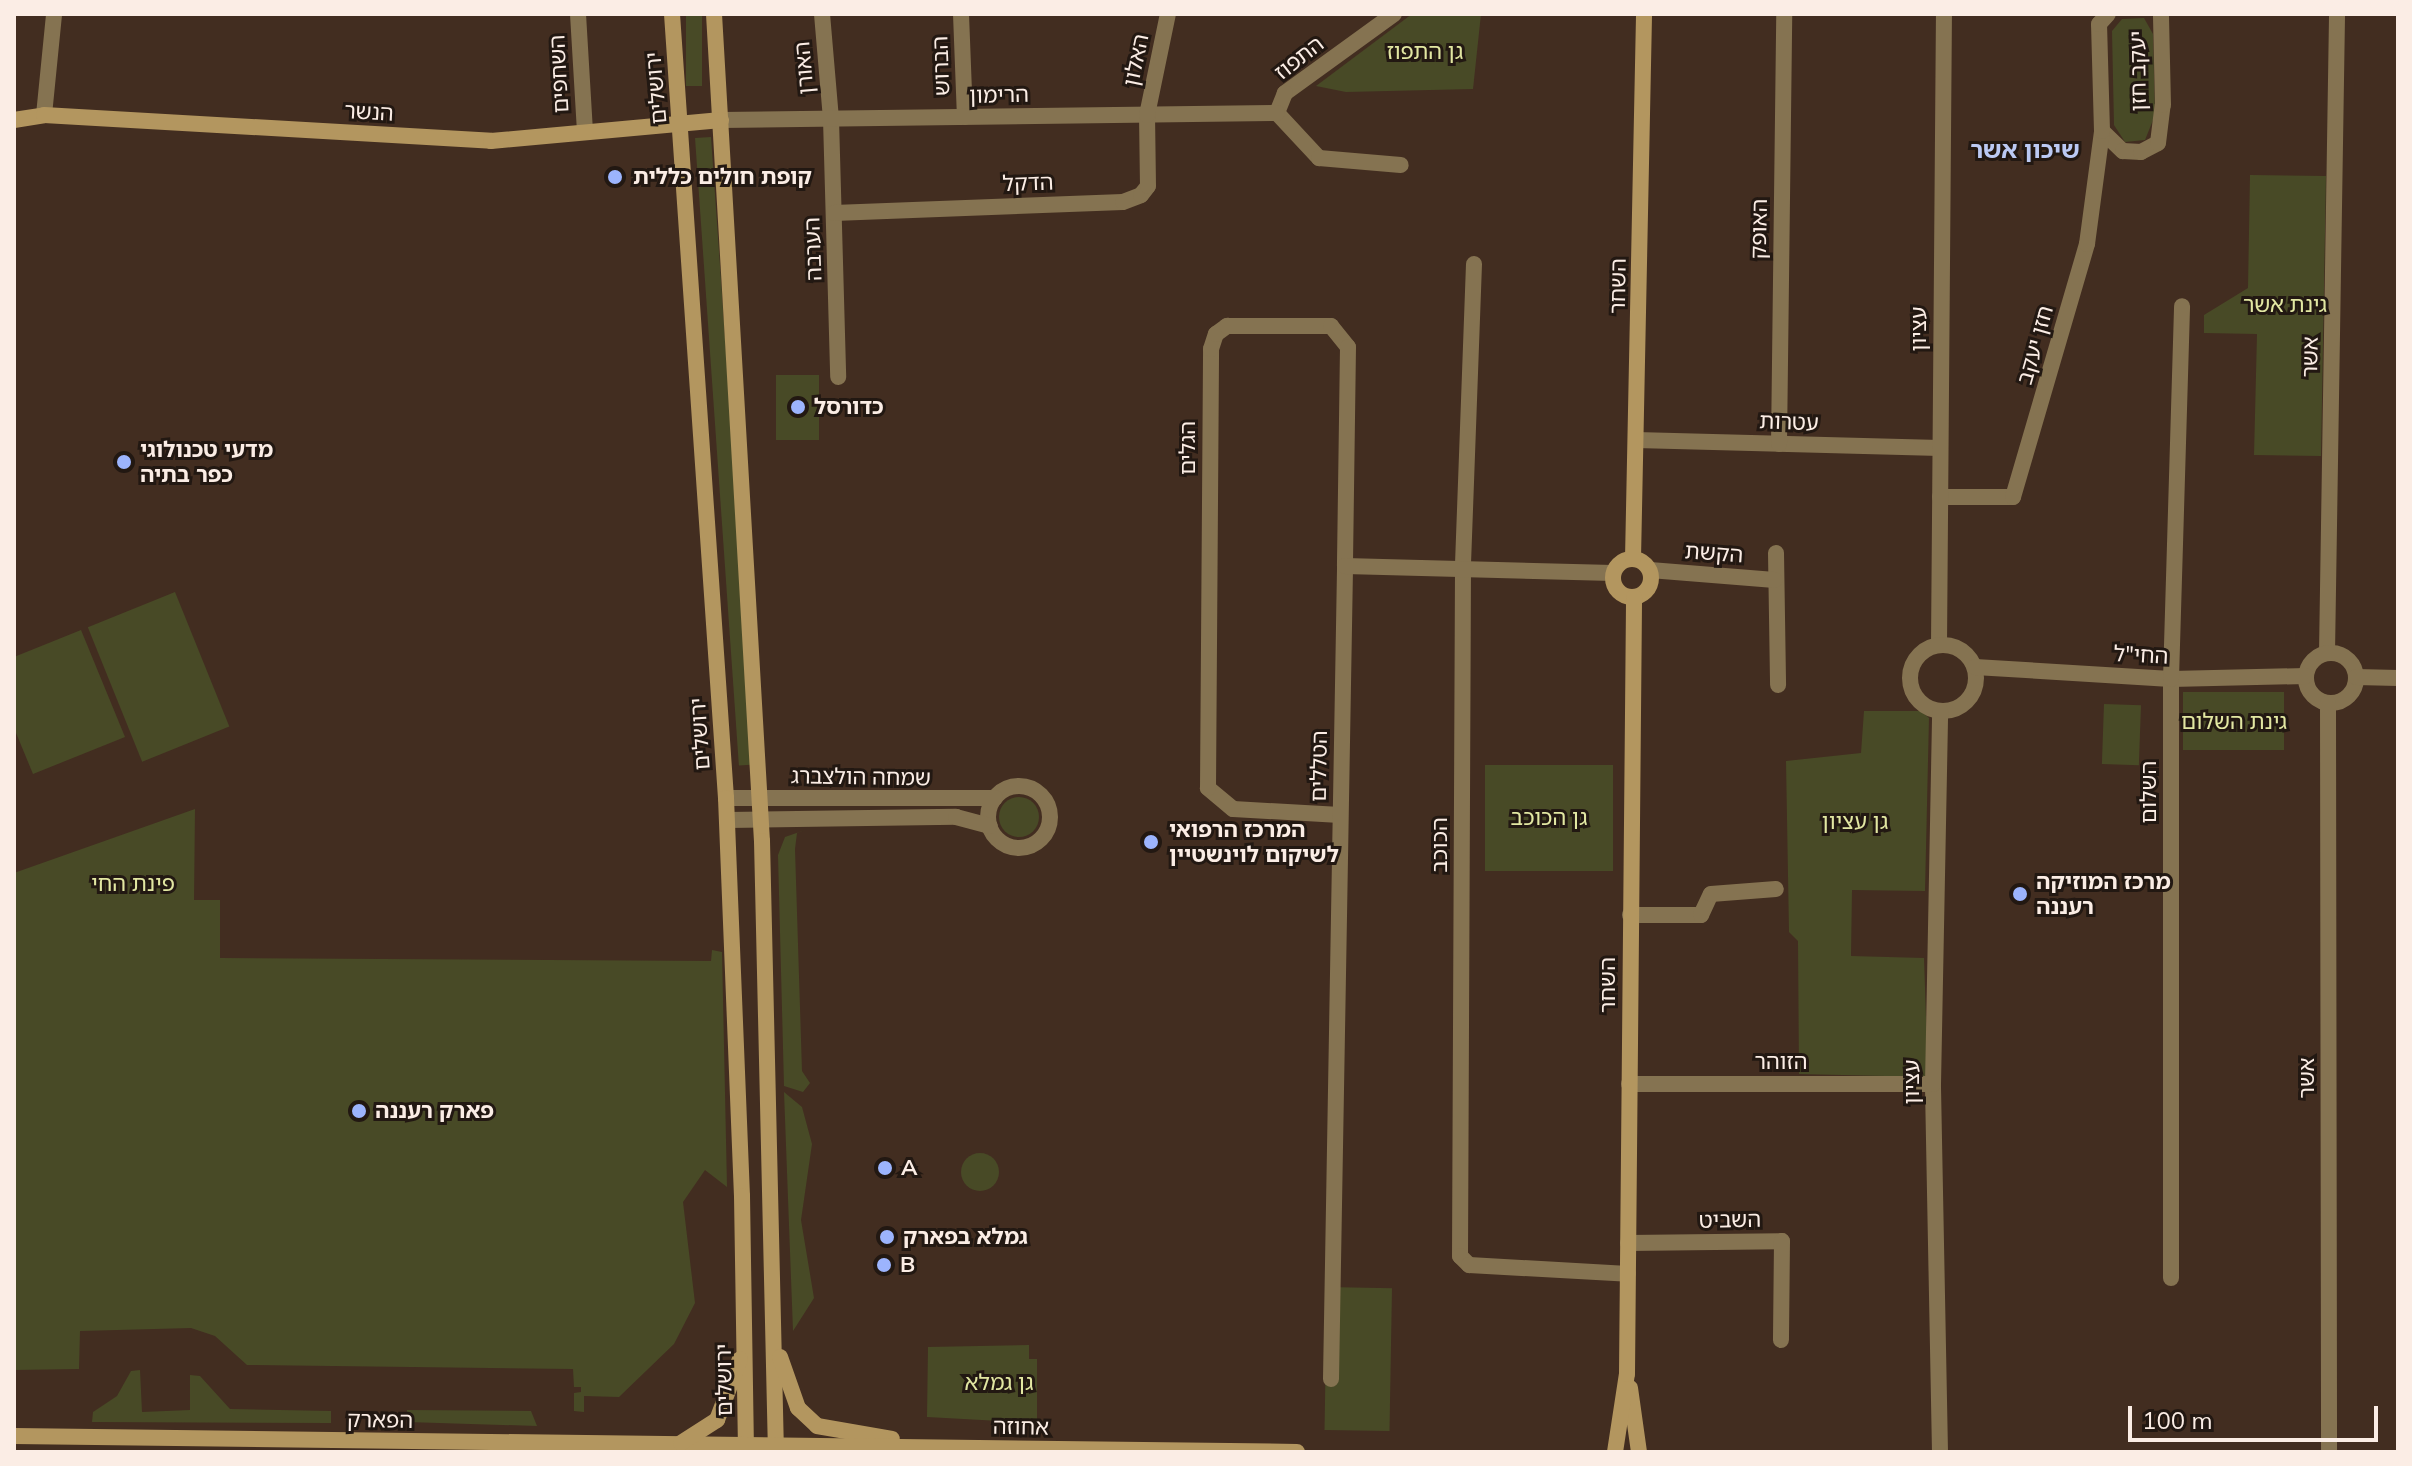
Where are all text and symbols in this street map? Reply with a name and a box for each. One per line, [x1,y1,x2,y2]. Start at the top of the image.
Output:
street label: יעקב חזן [2124,30,2152,112]
street label: האלון [1118,31,1154,89]
street label: התפוז [1269,31,1329,85]
street label: השחפים [544,34,574,114]
street label: הברוש [927,36,955,96]
park label: גן התפוז [1387,39,1463,65]
street label: האורן [789,41,819,95]
street label: ירושלים [640,51,672,125]
street label: הרימון [969,81,1029,109]
street label: הנשר [344,98,394,126]
district label: שיכון אשר [1970,136,2080,164]
place label: קופת חולים כללית [633,164,812,190]
marker: קופת חולים כללית [604,166,626,188]
street label: הדקל [1002,169,1054,197]
street label: האופק [1745,198,1773,260]
street label: הערבה [799,217,827,281]
street label: השחר [1604,258,1632,314]
park label: גינת אשר [2243,292,2327,318]
street label: חזן יעקב [2011,303,2059,387]
street label: עציון [1906,306,1932,352]
street label: אשר [2296,336,2324,378]
place label: כדורסל [814,394,884,420]
marker: כדורסל [789,398,807,416]
street label: עטרות [1759,408,1819,436]
street label: הגלים [1175,421,1201,475]
place label: מדעי טכנולוגי כפר בתיה [140,436,273,488]
marker: מדעי טכנולוגי כפר בתיה [115,453,133,471]
street label: הקשת [1684,538,1744,568]
street label: החי"ל [2113,640,2169,670]
street label: ירושלים [684,697,716,771]
park label: גינת השלום [2181,709,2287,735]
street label: הטללים [1305,730,1333,802]
street label: השלום [2136,761,2162,823]
street label: שמחה הולצברג [791,763,931,791]
park label: גן הכוכב [1511,805,1587,831]
park label: גן עציון [1822,809,1888,835]
place label: המרכז הרפואי לשיקום לוינשטיין [1169,816,1339,868]
street label: הכוכב [1427,817,1453,873]
marker: המרכז הרפואי לשיקום לוינשטיין [1140,831,1162,853]
place label: מרכז המוזיקה רעננה [2036,868,2171,920]
park label: פינת החי [91,871,175,897]
marker: מרכז המוזיקה רעננה [2011,885,2029,903]
street label: השחר [1595,957,1621,1013]
street label: הזוהר [1755,1049,1807,1075]
street label: אשר [2294,1058,2320,1098]
street label: עציון [1899,1059,1925,1105]
place label: פארק רעננה [375,1098,494,1124]
marker: פארק רעננה [350,1102,368,1120]
place label: A [901,1155,917,1181]
marker: A [876,1159,894,1177]
street label: השביט [1699,1206,1761,1234]
place label: גמלא בפארק [903,1224,1028,1250]
marker: גמלא בפארק [878,1228,896,1246]
place label: B [900,1252,915,1278]
marker: B [875,1256,893,1274]
street label: ירושלים [710,1343,738,1417]
park label: גן גמלא [965,1370,1033,1396]
scale bar [2132,1390,2382,1440]
text: 100 m [2142,1405,2213,1435]
street label: הפארק [347,1406,413,1434]
street label: אחוזה [993,1413,1049,1441]

